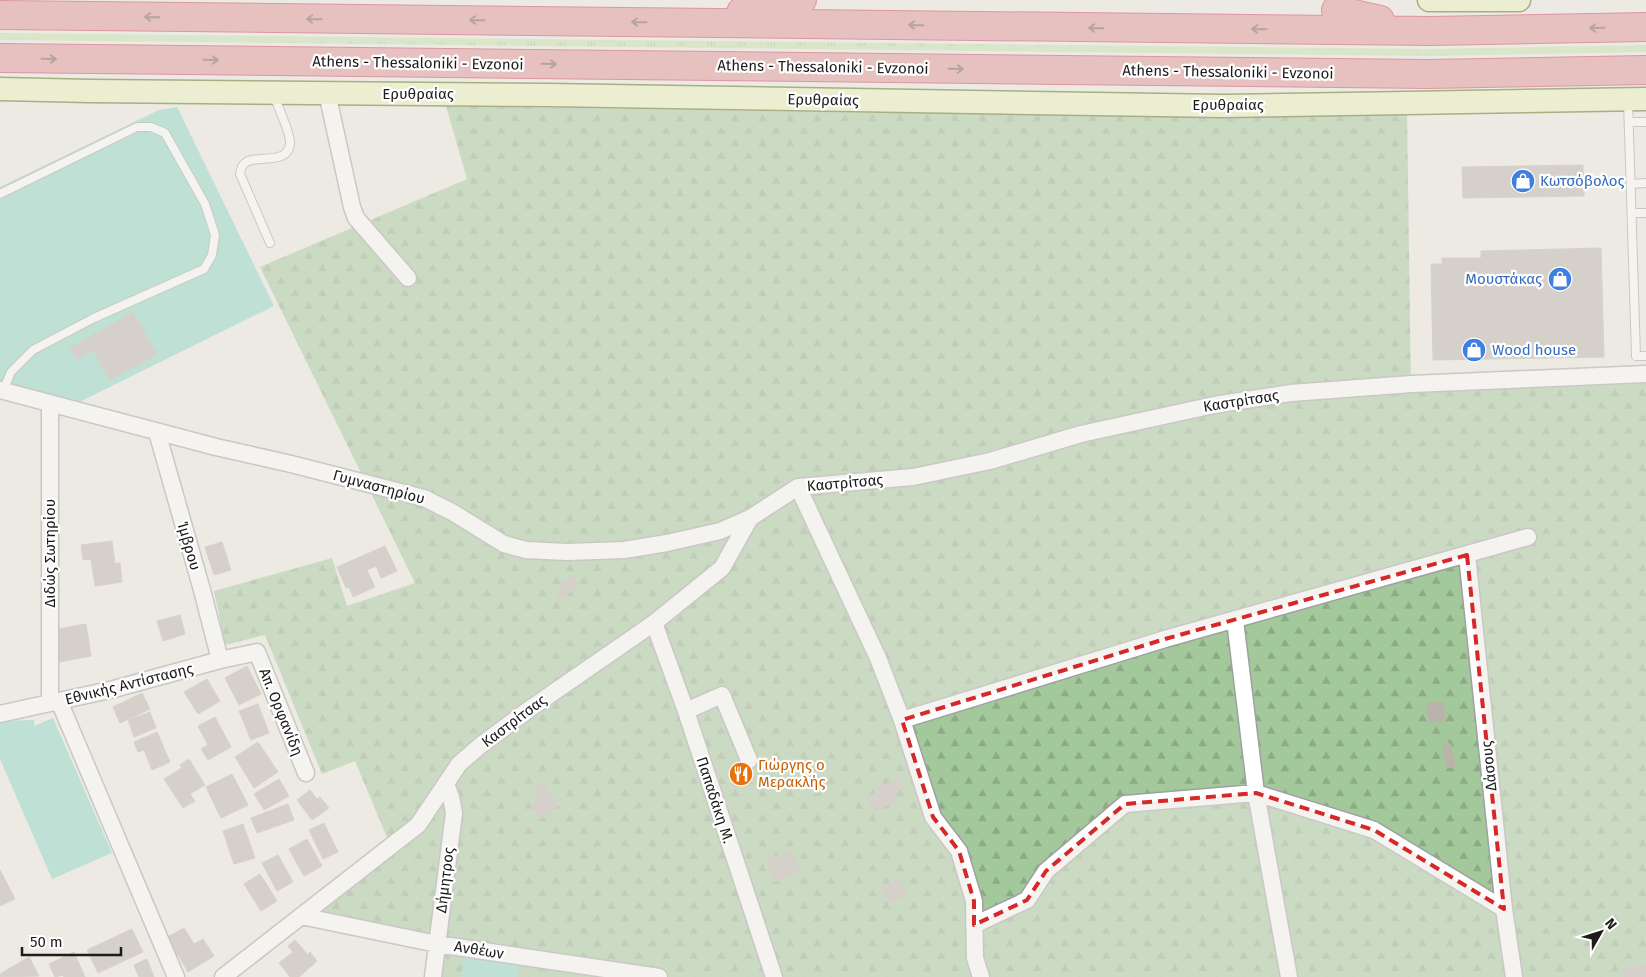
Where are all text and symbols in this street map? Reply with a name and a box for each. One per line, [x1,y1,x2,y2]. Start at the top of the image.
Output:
one-way arrow [144,12,160,22]
one-way arrow [306,14,322,24]
one-way arrow [469,16,485,25]
one-way arrow [631,17,648,27]
one-way arrow [908,21,924,30]
one-way arrow [1088,23,1104,32]
one-way arrow [1590,23,1606,33]
one-way arrow [1251,24,1267,34]
street label: Athens - Thessaloniki - Evzonoi [312,52,524,74]
one-way arrow [40,54,56,64]
one-way arrow [203,56,219,65]
street label: Athens - Thessaloniki - Evzonoi [717,56,929,78]
one-way arrow [540,59,556,69]
street label: Athens - Thessaloniki - Evzonoi [1122,61,1334,83]
one-way arrow [948,64,964,74]
street label: Ερυθραίας [382,85,454,103]
street label: Ερυθραίας [787,90,859,110]
street label: Ερυθραίας [1192,96,1264,114]
shop icon: Κωτσόβολος [1510,168,1536,194]
place label: Κωτσόβολος [1540,172,1624,190]
shop icon: Μουστάκας [1547,266,1573,292]
place label: Μουστάκας [1465,270,1542,288]
shop icon: Wood house [1461,337,1487,363]
place label: Wood house [1492,341,1576,359]
street label: Καστρίτσας [1202,386,1280,416]
street label: Γυμναστηρίου [331,466,427,508]
street label: Καστρίτσας [806,471,884,495]
street label: Διδώς Σωτηρίου [41,499,59,607]
street label: Ίμβρου [173,520,205,572]
street label: Εθνικής Αντίστασης [63,659,195,709]
street label: Απ. Ορφανίδη [255,665,307,759]
street label: Καστρίτσας [478,691,550,751]
street label: Δάσους [1477,740,1501,792]
street label: Παπαδάκη Μ. [693,754,737,846]
place label: Γιώργης ο Μερακλής [758,756,825,791]
restaurant icon: Γιώργης ο Μερακλής [728,761,754,787]
street label: Δήμητρος [432,846,458,914]
north arrow [1576,907,1626,957]
text: N [1601,915,1620,933]
scale bar [22,924,121,956]
text: 50 m [30,933,63,951]
street label: Ανθέων [453,937,506,963]

